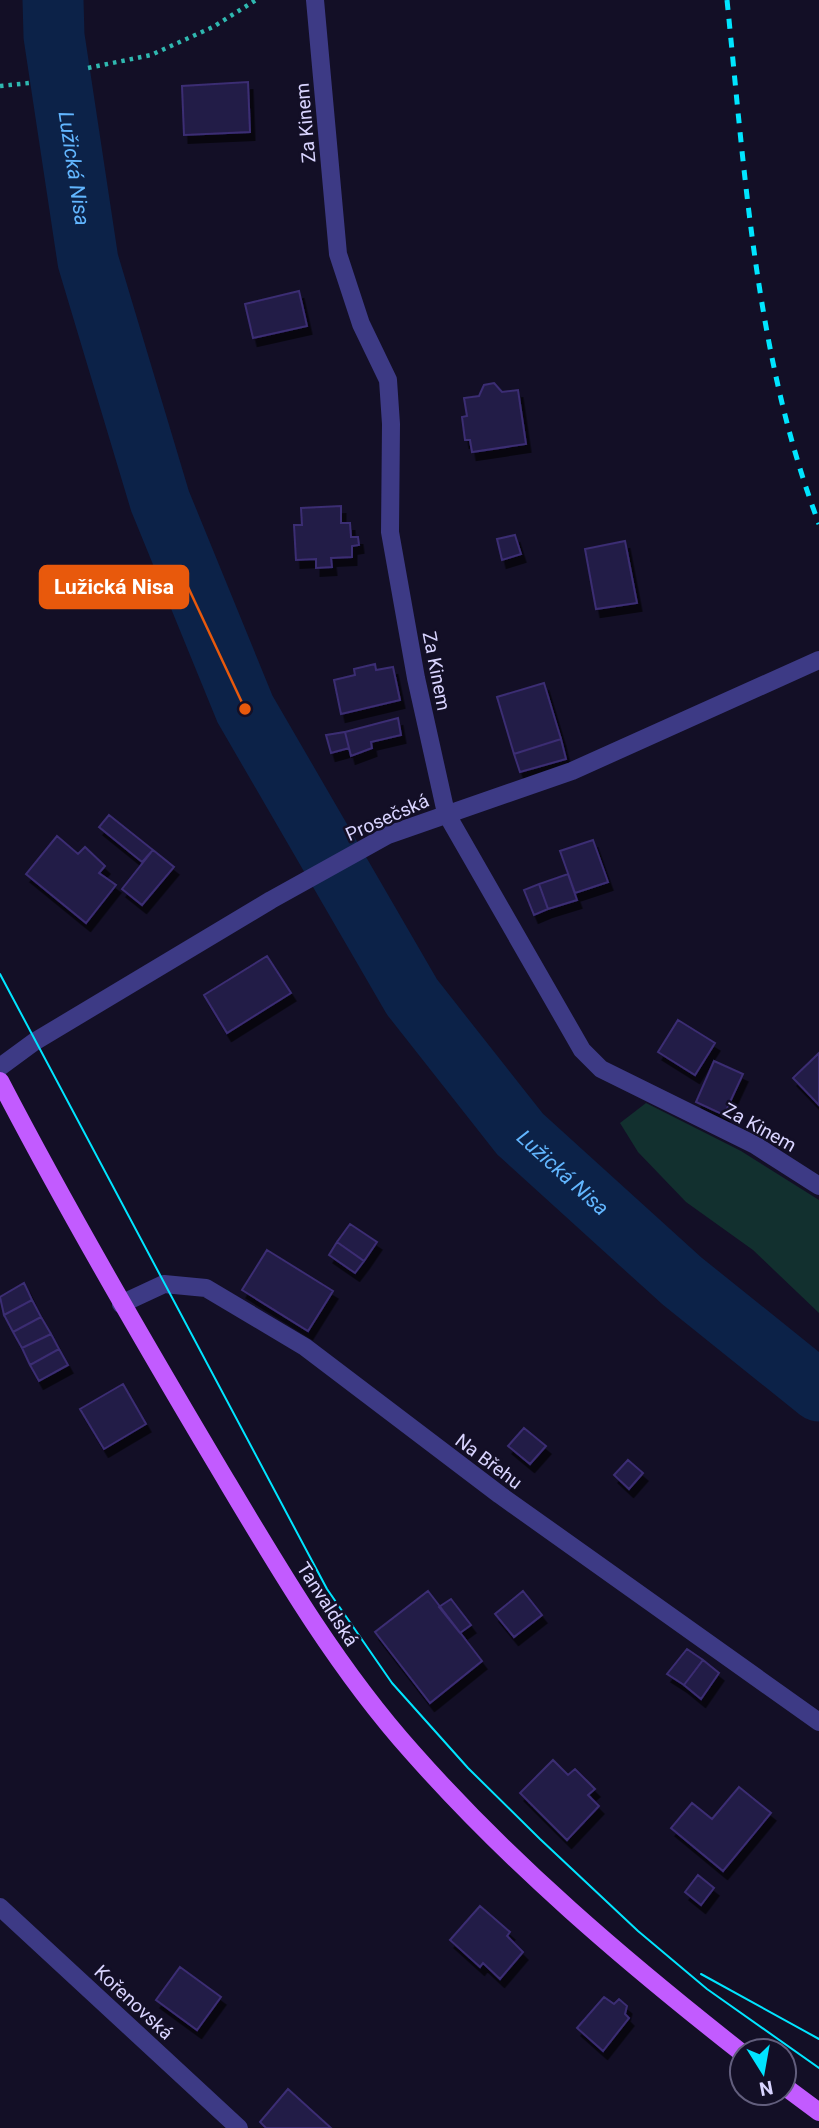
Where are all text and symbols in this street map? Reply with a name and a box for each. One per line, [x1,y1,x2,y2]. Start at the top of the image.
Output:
street label: Za Kinem [291,82,320,164]
water label: Lužická Nisa [54,110,94,227]
callout: Lužická Nisa [40,566,188,608]
text: Lužická Nisa [54,575,174,599]
street label: Za Kinem [418,630,455,713]
street label: Prosečská [342,789,432,846]
street label: Za Kinem [719,1098,800,1157]
water label: Lužická Nisa [512,1125,614,1220]
street label: Na Břehu [451,1429,527,1494]
street label: Tanvaldská [292,1558,363,1651]
street label: Kořenovská [90,1960,178,2045]
north arrow [728,2037,798,2107]
text: N [757,2076,775,2101]

